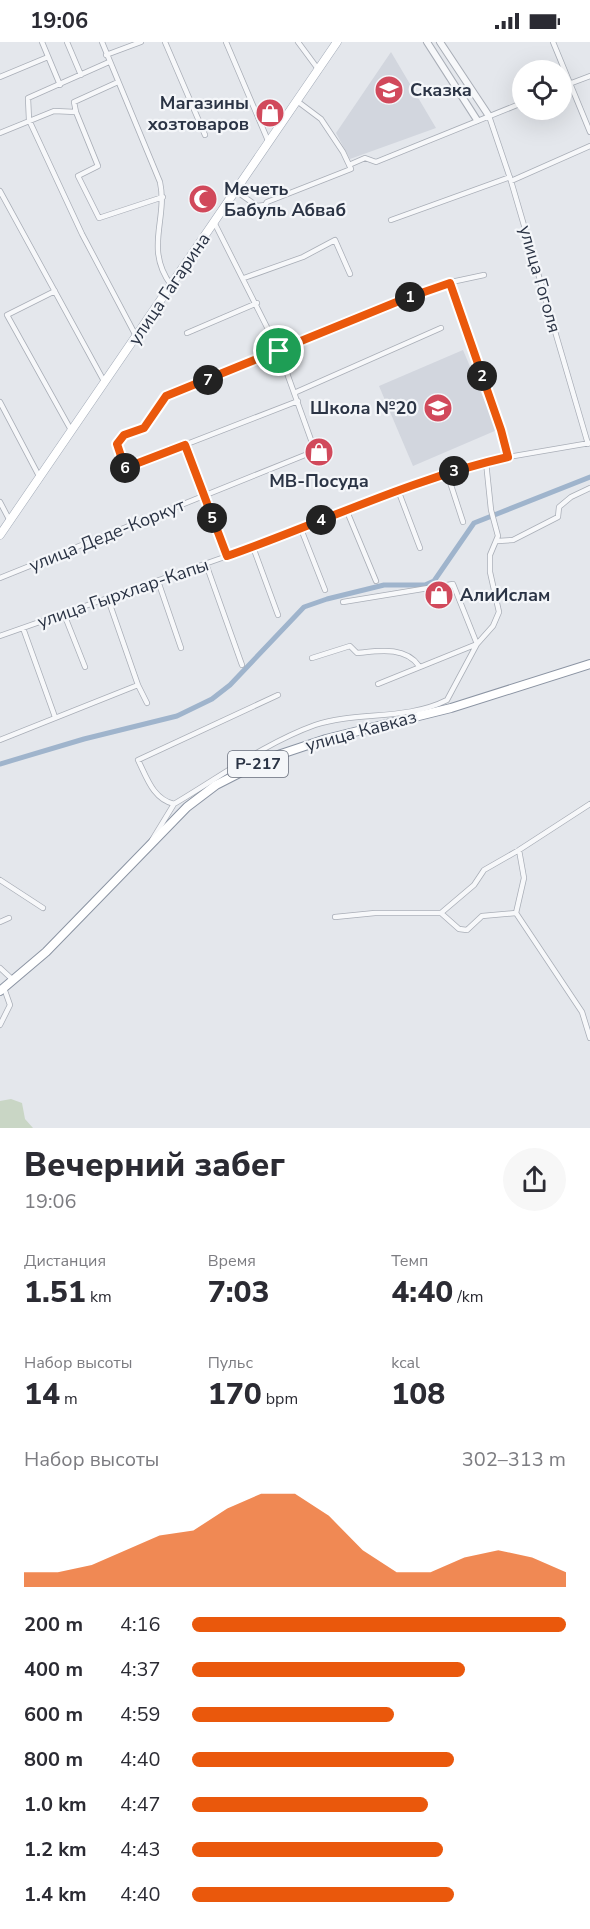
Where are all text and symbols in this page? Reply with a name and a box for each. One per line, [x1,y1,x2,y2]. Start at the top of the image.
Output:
text: 19:06 [30,6,88,36]
map controls [512,60,572,120]
button: locate [512,60,572,120]
school or university icon: Сказка [373,74,405,106]
place label: Сказка [410,78,472,102]
place label: Магазины хозтоваров [148,91,249,136]
shop icon: Магазины хозтоваров [254,97,286,129]
place label: Мечеть Бабуль Абваб [224,177,346,222]
mosque icon: Мечеть Бабуль Абваб [187,183,219,215]
street label: улица Гоголя [513,223,567,335]
street label: улица Гагарина [122,228,216,350]
pin: 1 [395,282,425,312]
text: 1 [405,286,415,308]
pin [253,325,304,376]
icon: arrive [262,334,295,367]
pin: 2 [467,361,497,391]
pin: 7 [193,365,223,395]
text: 2 [477,365,487,387]
text: 7 [203,369,213,391]
school or university icon: Школа №20 [422,392,454,424]
place label: Школа №20 [310,396,417,420]
shop icon: МВ-Посуда [303,436,335,468]
pin: 6 [110,453,140,483]
pin: 3 [439,456,469,486]
text: 6 [120,457,130,479]
text: 3 [449,460,459,482]
place label: МВ-Посуда [269,469,369,493]
street label: улица Деде-Коркут [26,493,188,577]
pin: 5 [197,503,227,533]
pin: 4 [306,505,336,535]
text: 5 [207,507,217,529]
text: 4 [316,509,326,531]
street label: улица Гырхлар-Капы [34,552,212,634]
shop icon: АлиИслам [423,579,455,611]
place label: АлиИслам [460,583,550,607]
street label: улица Кавказ [303,705,419,757]
road number: Р-217 [228,751,288,777]
text: Вечерний забег [24,1143,285,1188]
button: share [503,1148,566,1211]
text: 19:06 [24,1188,77,1215]
text: Дистанция [24,1250,106,1272]
text: Время [208,1250,256,1272]
text: Темп [391,1250,428,1272]
text: 1.51 [24,1272,86,1313]
text: 7:03 [208,1272,269,1313]
text: 4:40 [391,1272,453,1313]
text: km [86,1286,112,1308]
text: /km [453,1286,483,1308]
text: Набор высоты [24,1352,132,1374]
text: Пульс [208,1352,253,1374]
text: kcal [391,1352,420,1374]
text: 14 [24,1374,60,1415]
text: 170 [208,1374,262,1415]
text: 108 [391,1374,445,1415]
text: m [60,1388,78,1410]
text: bpm [262,1388,298,1410]
text: Набор высоты [24,1446,159,1473]
text: 302–313 m [462,1446,566,1473]
text: 200 m [24,1611,83,1638]
text: 4:16 [120,1611,161,1638]
text: 400 m [24,1656,83,1683]
text: 4:37 [120,1656,161,1683]
text: 600 m [24,1701,83,1728]
text: 4:59 [120,1701,161,1728]
text: 800 m [24,1746,83,1773]
text: 4:40 [120,1746,161,1773]
text: 1.0 km [24,1791,87,1818]
text: 4:47 [120,1791,161,1818]
text: 1.2 km [24,1836,87,1863]
text: 4:43 [120,1836,161,1863]
text: 1.4 km [24,1881,87,1908]
text: 4:40 [120,1881,161,1908]

